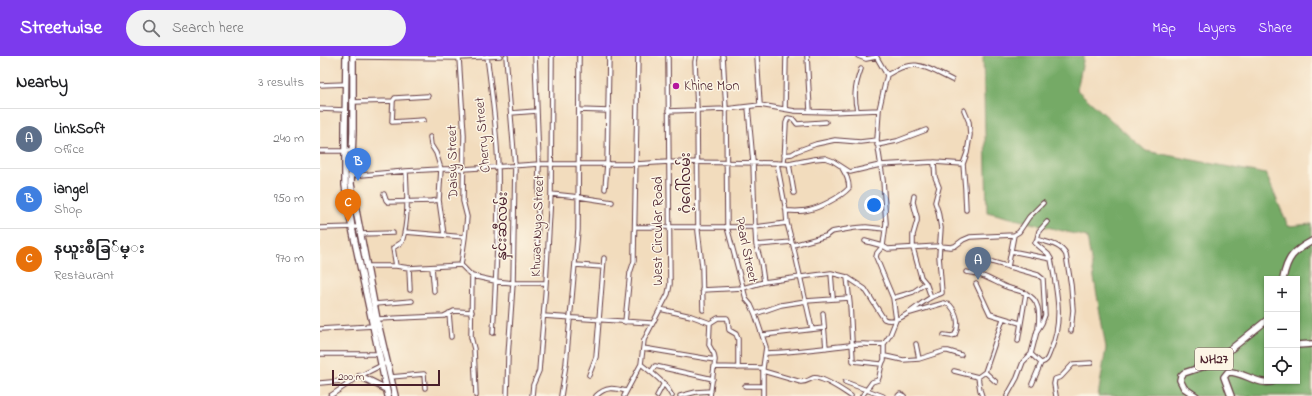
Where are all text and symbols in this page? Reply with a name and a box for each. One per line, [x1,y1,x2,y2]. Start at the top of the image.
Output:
search box [126,10,406,46]
text: Streetwise [20,15,102,42]
icon: search [140,17,162,39]
text: Search here [172,17,244,39]
text: Map [1152,18,1176,39]
text: Layers [1198,18,1236,39]
text: Share [1258,18,1292,39]
text: Nearby [16,70,68,95]
text: 3 results [258,73,304,92]
place label: Khine Mon [684,76,739,97]
marker: Khine Mon [671,81,681,91]
street label: Cherry Street [469,96,498,174]
text: LinkSoft [54,118,105,140]
street label: Daisy Street [442,124,465,200]
text: A [25,129,33,148]
text: 240 m [273,129,304,148]
text: Office [54,140,84,159]
pin: B [345,148,371,181]
street label: ဂံ့ဂေါ်လမ်း [675,152,697,214]
street label: Khwar Nyo Street [526,175,551,277]
street label: West Circular Road [648,176,669,286]
text: iangel [54,178,88,200]
text: B [25,189,33,208]
text: 950 m [274,189,304,208]
pin: C [335,189,361,222]
street label: နှင်းဆီလမ်း [491,191,514,260]
your location [864,195,884,215]
text: Shop [54,200,82,219]
street label: Pearl Street [729,215,763,285]
text: နယူးစီခြ်မ္း [54,238,145,260]
pin: A [965,247,991,280]
text: C [25,249,33,268]
text: 970 m [276,249,304,268]
text: Restaurant [54,266,114,285]
map controls [1264,276,1300,384]
button: + [1264,276,1300,312]
button: − [1264,312,1300,348]
road number: NH27 [1195,348,1233,370]
button: locate [1264,348,1300,384]
scale bar [332,368,440,387]
text: 200 m [338,369,364,385]

